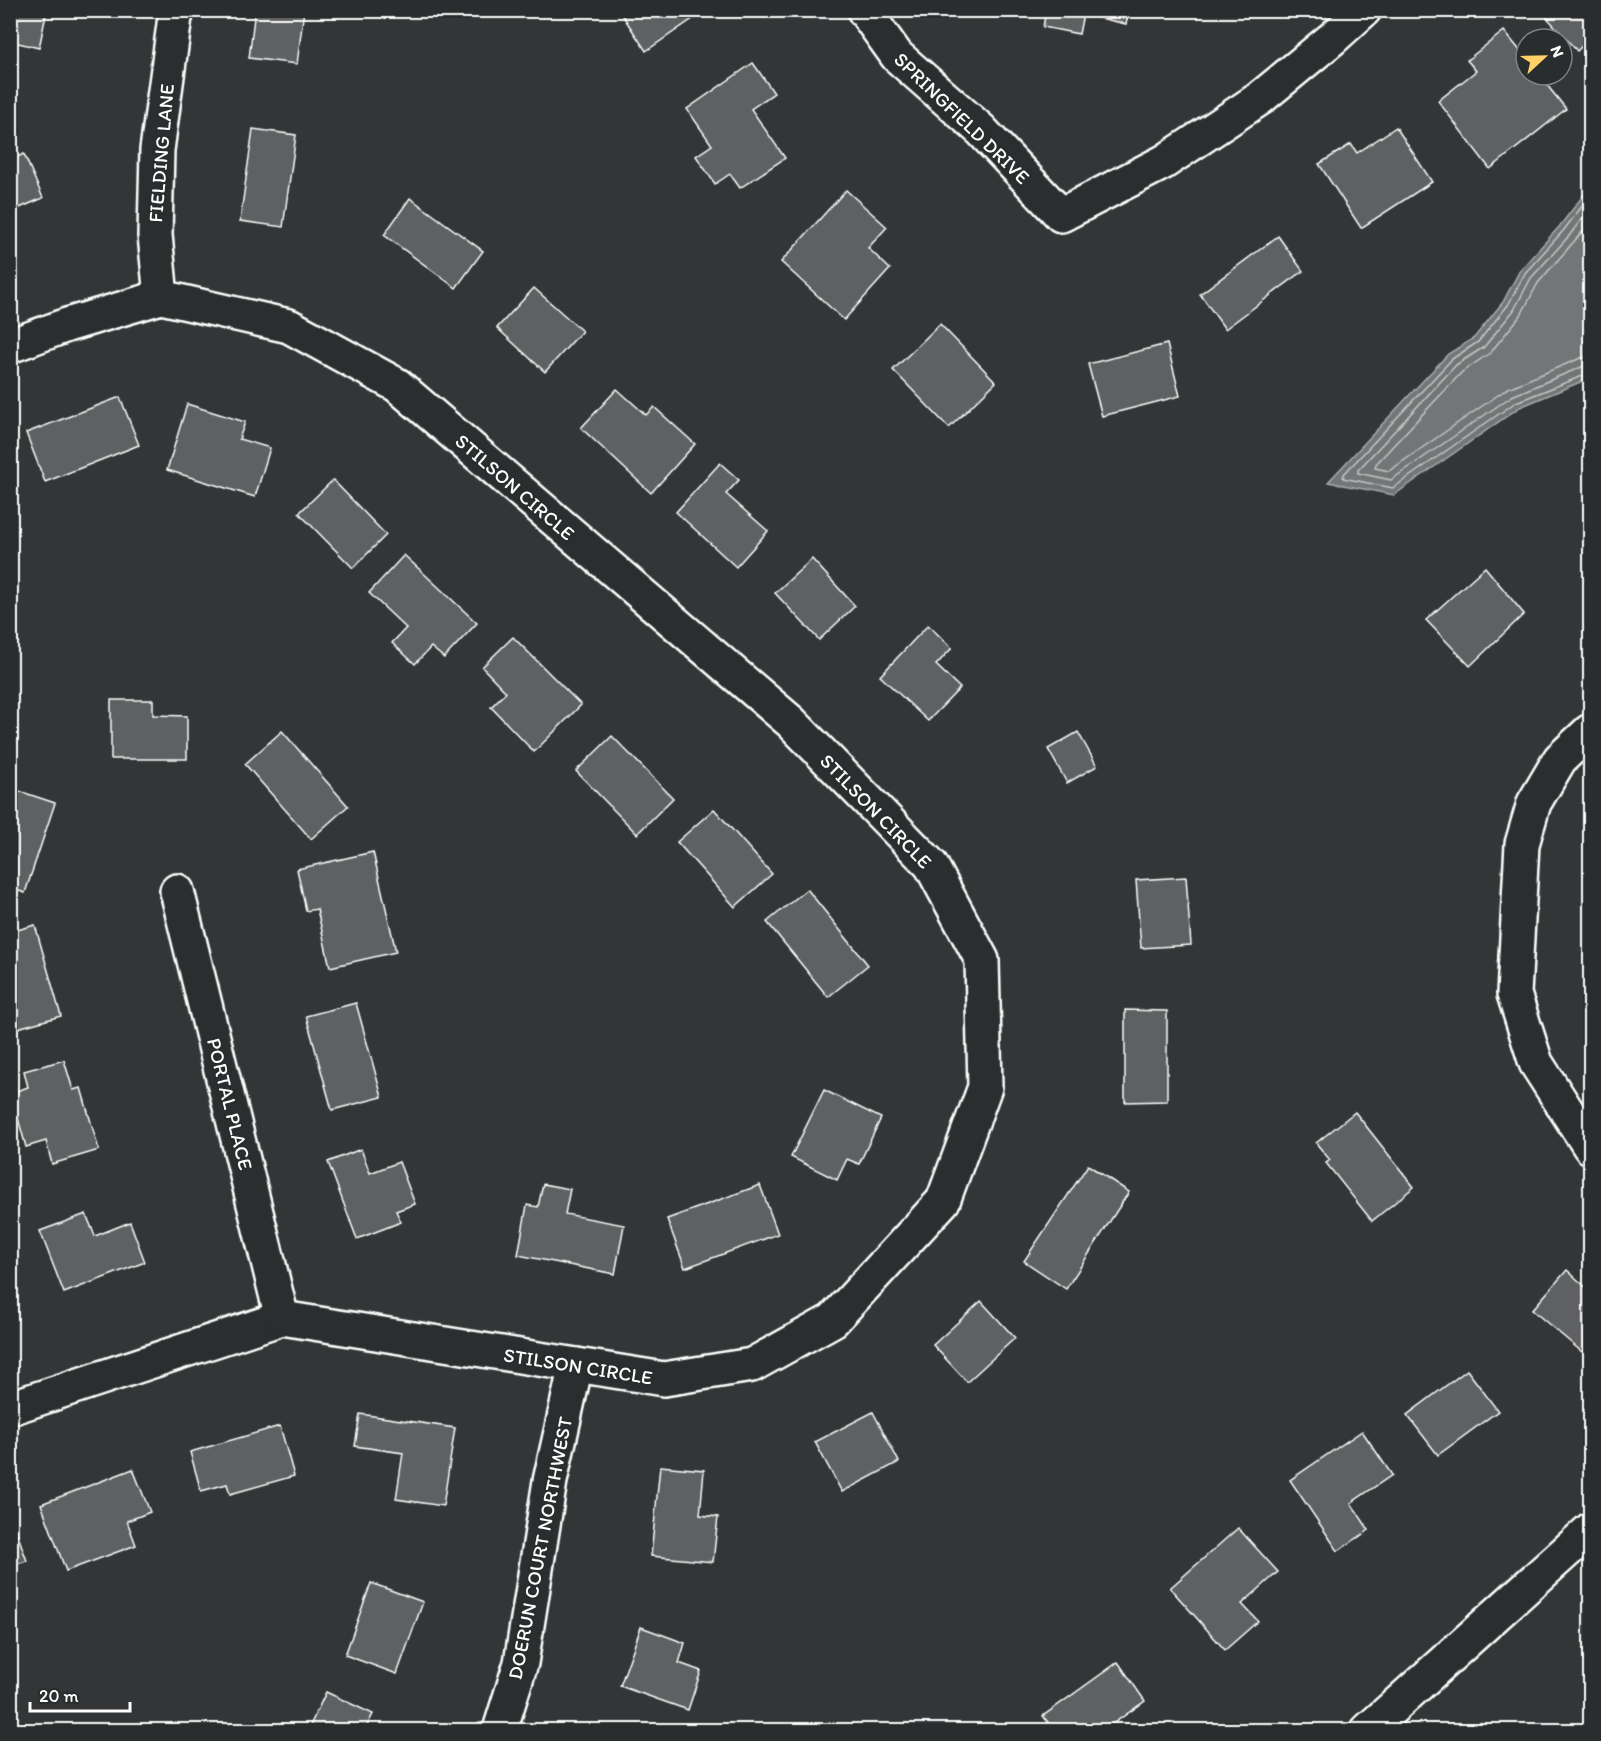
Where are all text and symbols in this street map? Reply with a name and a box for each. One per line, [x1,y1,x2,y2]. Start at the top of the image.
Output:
north arrow [1514,27,1574,87]
text: N [1547,43,1568,60]
street label: SPRINGFIELD DRIVE [889,47,1035,189]
street label: FIELDING LANE [143,83,179,223]
street label: STILSON CIRCLE [450,429,580,545]
street label: STILSON CIRCLE [815,749,937,873]
street label: PORTAL PLACE [202,1036,258,1172]
street label: STILSON CIRCLE [502,1342,654,1390]
street label: DOERUN COURT NORTHWEST [503,1414,577,1682]
scale bar [30,1675,130,1713]
text: 20 m [39,1685,79,1707]

